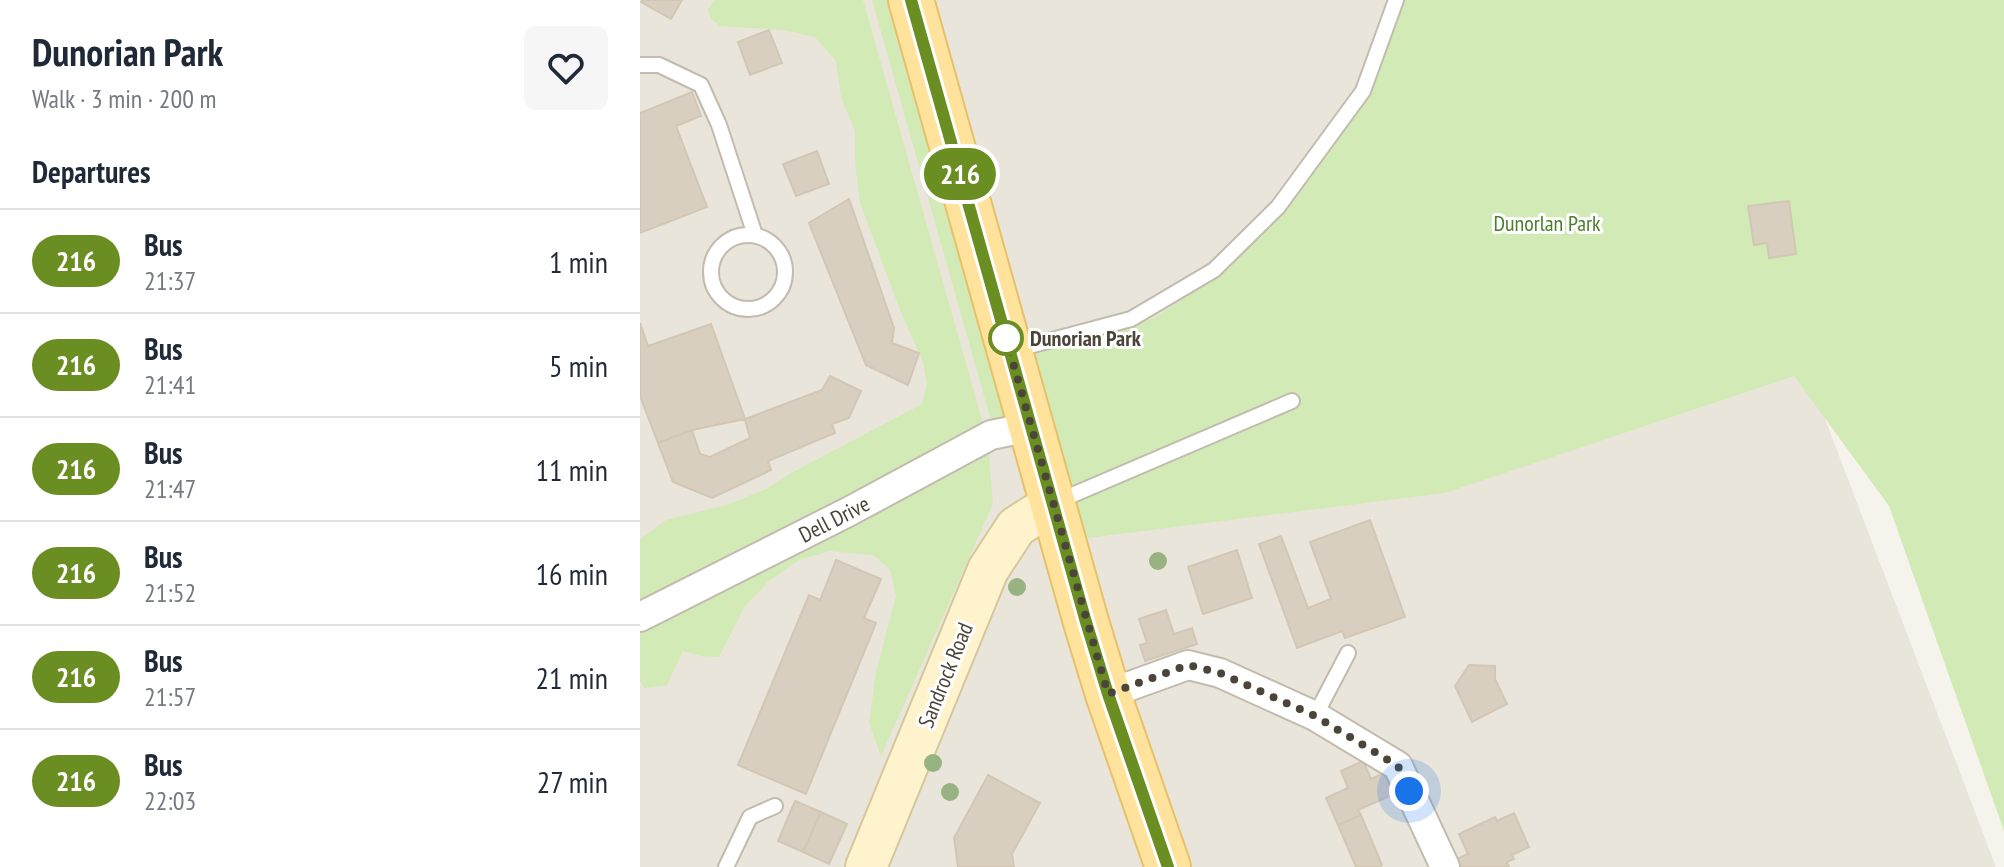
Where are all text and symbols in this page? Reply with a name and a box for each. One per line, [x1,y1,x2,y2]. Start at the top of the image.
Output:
button: heart [524,26,608,110]
text: Dunorian Park [32,27,223,76]
text: Walk · 3 min · 200 m [32,82,216,115]
line badge: 216 [914,148,1006,200]
text: Departures [32,152,150,191]
text: 216 [940,155,980,192]
park label: Dunorlan Park [1493,209,1601,237]
text: Bus [144,225,183,264]
text: 216 [56,242,96,279]
text: 1 min [549,242,608,281]
text: 21:37 [144,264,196,297]
marker: Dunorian Park [989,321,1023,355]
place label: Dunorian Park [1030,324,1142,352]
text: Bus [144,329,183,368]
text: 216 [56,346,96,383]
text: 5 min [549,346,608,385]
text: 21:41 [144,368,196,401]
text: Bus [144,433,183,472]
text: 216 [56,450,96,487]
text: 11 min [535,450,608,489]
text: 21:47 [144,472,196,505]
street label: Dell Drive [794,489,874,549]
text: Bus [144,537,183,576]
text: 216 [56,554,96,591]
text: 16 min [535,554,608,593]
text: 21:52 [144,576,196,609]
street label: Sandrock Road [911,618,979,732]
text: Bus [144,641,183,680]
text: 216 [56,658,96,695]
text: 21 min [535,658,608,697]
text: 21:57 [144,680,196,713]
text: Bus [144,745,183,784]
text: 216 [56,762,96,799]
text: 27 min [537,762,608,801]
your location [1389,771,1429,811]
text: 22:03 [144,784,196,817]

